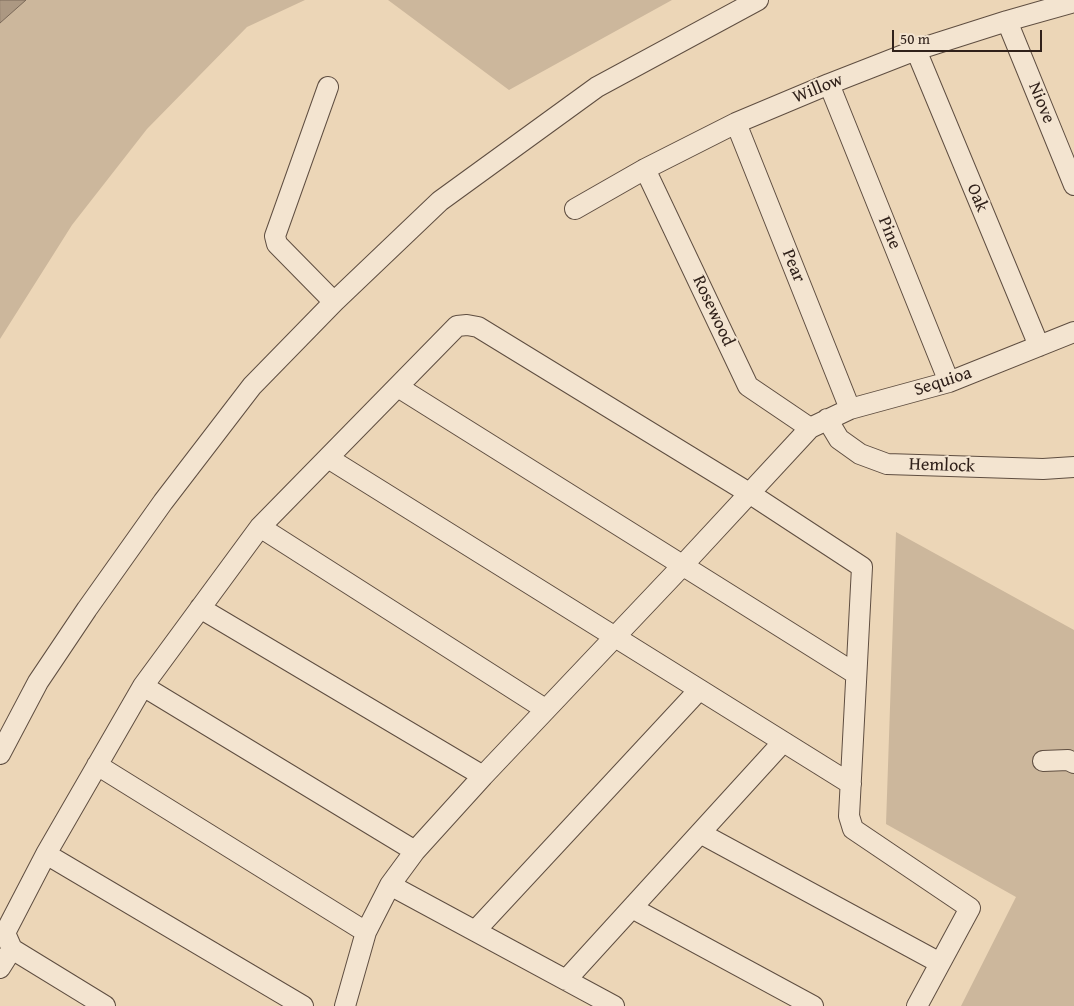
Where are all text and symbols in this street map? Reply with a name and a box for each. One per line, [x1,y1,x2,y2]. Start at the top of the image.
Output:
scale bar [894,20,1044,52]
text: 50 m [900,28,930,49]
street label: Willow [790,69,846,109]
street label: Niove [1023,79,1059,127]
street label: Oak [961,181,993,215]
street label: Pine [873,214,905,252]
street label: Pear [777,246,809,286]
street label: Rosewood [687,272,739,350]
street label: Sequioa [912,363,974,401]
street label: Hemlock [909,454,975,478]

